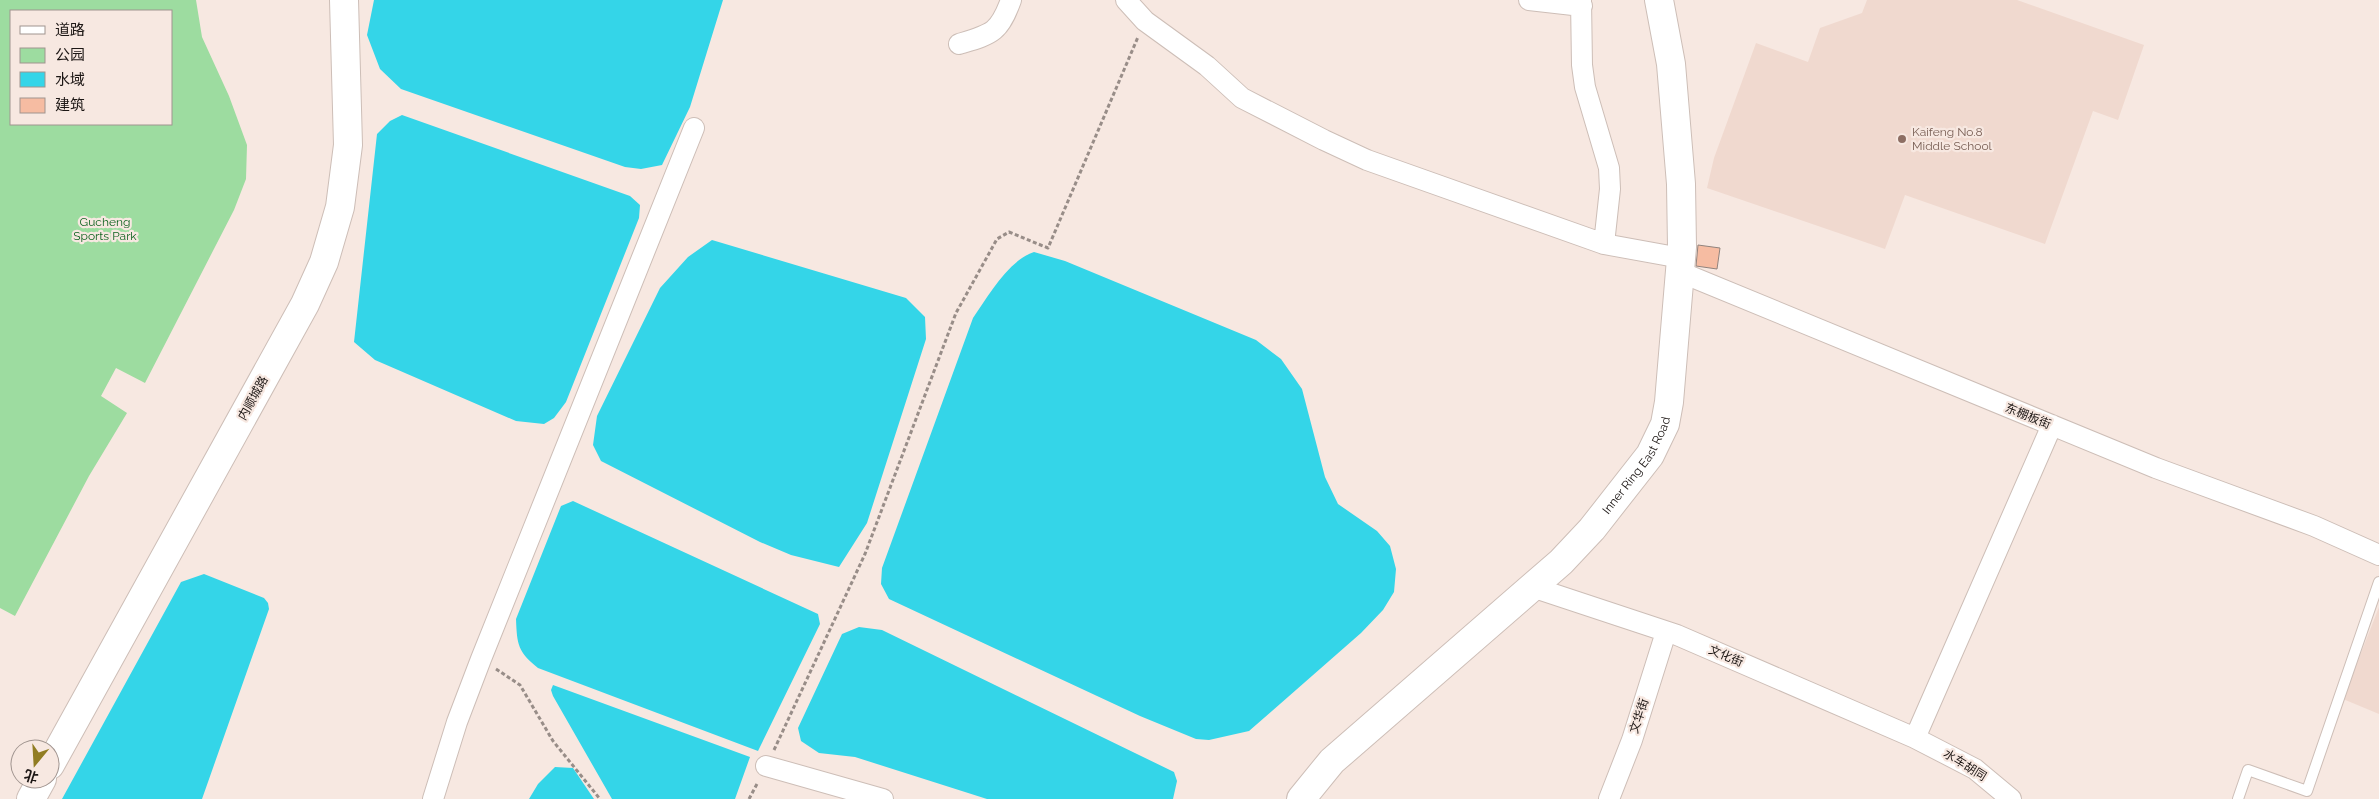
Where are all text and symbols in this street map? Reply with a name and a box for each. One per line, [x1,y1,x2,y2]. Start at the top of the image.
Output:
legend [10,10,172,125]
text: 道路 [55,21,85,39]
text: 公园 [55,46,85,64]
text: 水域 [55,71,85,89]
text: 建筑 [55,96,85,114]
place label: Kaifeng No.8 Middle School [1912,125,1993,153]
marker: Kaifeng No.8 Middle School [1896,133,1908,145]
park label: Gucheng Sports Park [73,215,137,243]
street label: 内顺城路 [235,374,271,422]
street label: 东棚板街 [2003,401,2053,431]
street label: Inner Ring East Road [1599,416,1673,517]
street label: 文化街 [1707,643,1745,669]
street label: 文华街 [1627,697,1651,735]
north arrow [10,739,60,789]
street label: 水车胡同 [1941,746,1989,784]
text: 北 [22,767,40,786]

